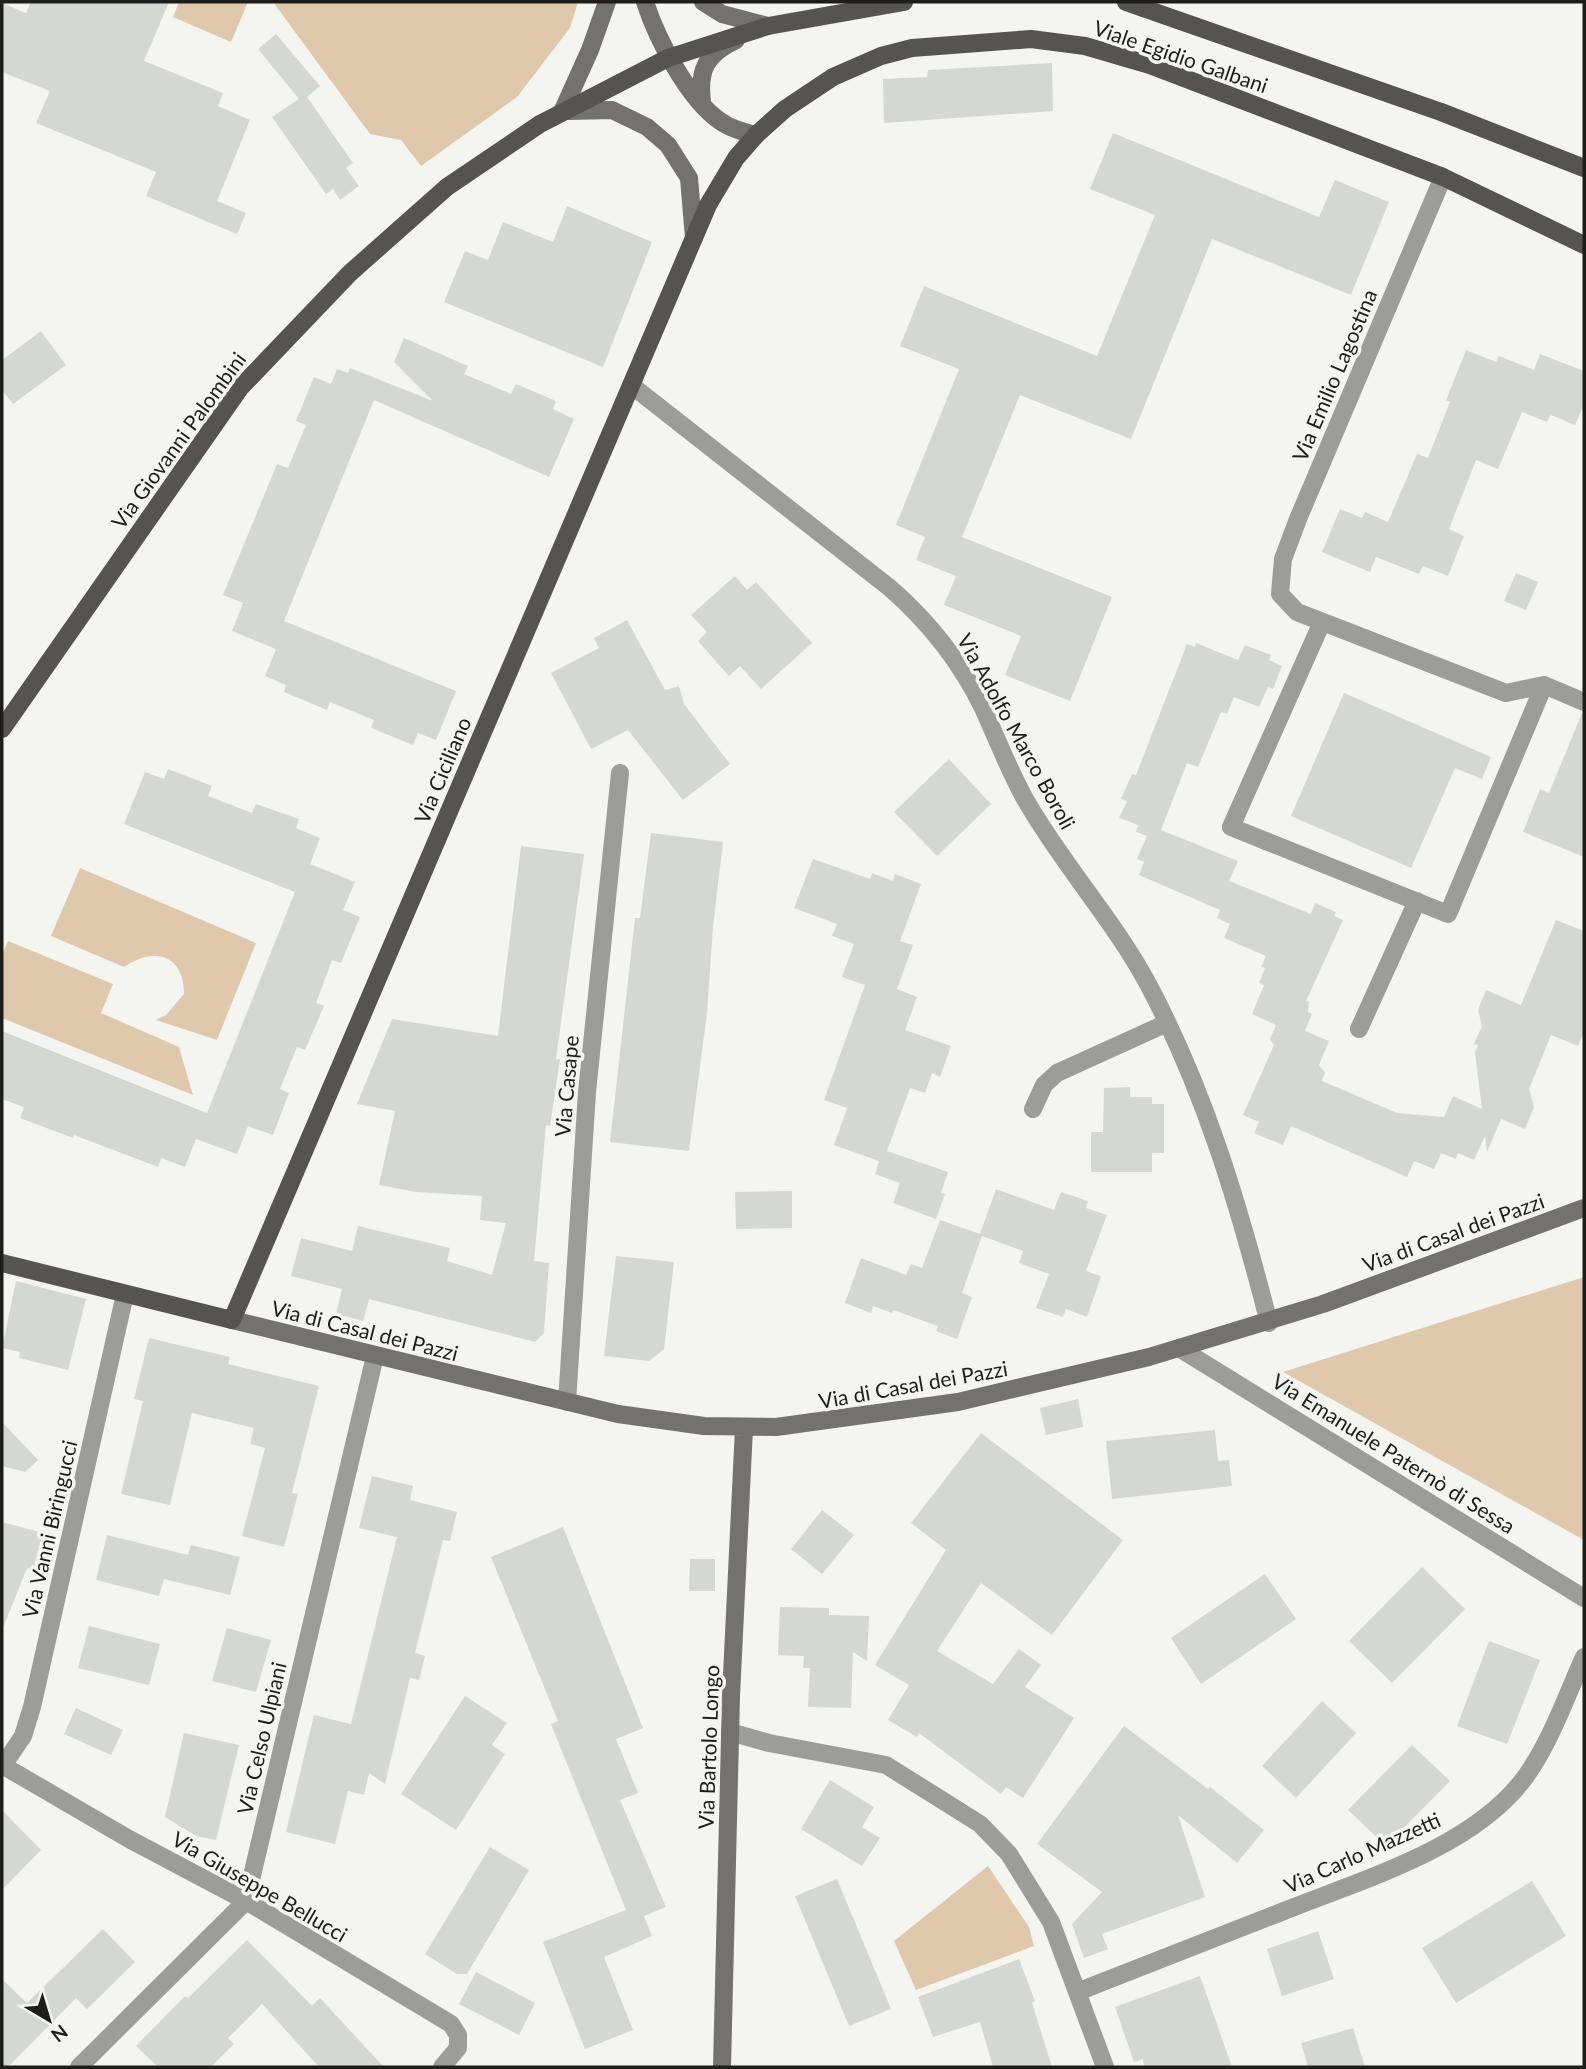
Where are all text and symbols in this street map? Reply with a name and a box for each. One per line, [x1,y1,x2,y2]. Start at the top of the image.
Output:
street label: Viale Egidio Galbani [1091,14,1271,98]
street label: Via Emilio Lagostina [1286,285,1382,465]
street label: Via Giovanni Palombini [105,347,251,533]
street label: Via Adolfo Marco Boroli [953,629,1081,833]
street label: Via Ciciliano [408,713,476,827]
street label: Via Casape [549,1034,583,1138]
street label: Via di Casal dei Pazzi [1359,1187,1547,1277]
street label: Via di Casal dei Pazzi [269,1295,461,1365]
street label: Via di Casal dei Pazzi [816,1355,1010,1413]
street label: Via Emanuele Paternò di Sessa [1268,1368,1520,1538]
street label: Via Vanni Biringucci [16,1438,82,1620]
street label: Via Celso Ulpiani [231,1659,291,1817]
street label: Via Bartolo Longo [693,1664,723,1830]
street label: Via Carlo Mazzetti [1280,1806,1444,1898]
street label: Via Giuseppe Bellucci [168,1826,352,1946]
north arrow [14,1985,84,2055]
text: N [47,2020,73,2047]

